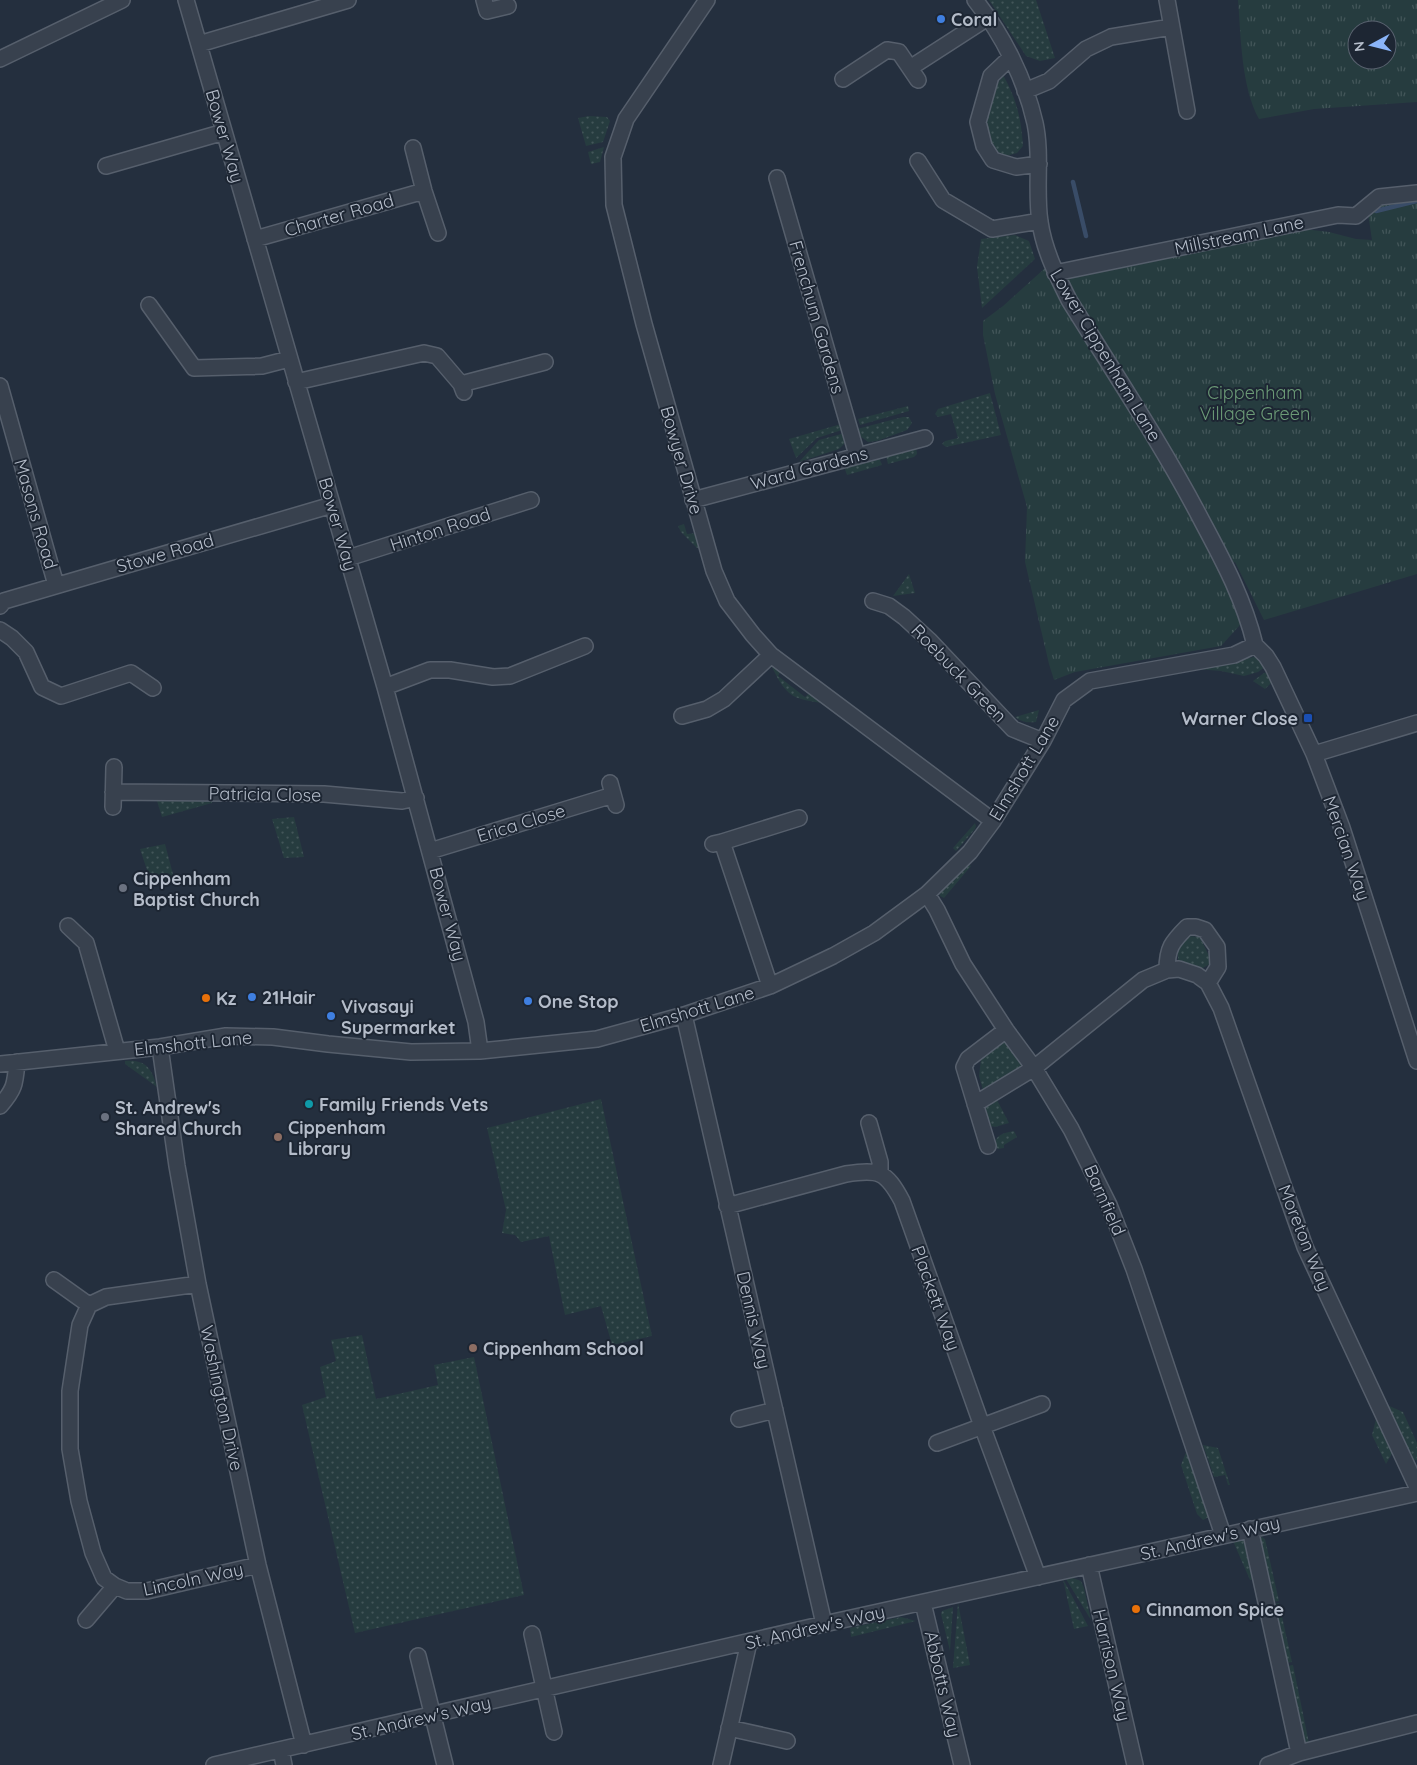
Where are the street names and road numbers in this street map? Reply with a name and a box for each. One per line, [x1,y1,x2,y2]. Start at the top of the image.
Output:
street label: Bower Way [201,86,249,186]
street label: Charter Road [282,188,396,242]
street label: Millstream Lane [1172,210,1306,260]
street label: Frenchum Gardens [784,238,850,396]
street label: Lower Cippenham Lane [1045,264,1167,446]
street label: Bowyer Drive [656,403,708,517]
street label: Ward Gardens [748,441,870,495]
street label: Masons Road [9,456,63,572]
street label: Bower Way [314,474,362,574]
street label: Hinton Road [387,502,493,556]
street label: Stowe Road [114,528,216,578]
street label: Roebuck Green [906,619,1012,727]
street label: Elmshott Lane [984,711,1064,825]
street label: Patricia Close [208,782,322,806]
street label: Mercian Way [1318,793,1376,903]
street label: Erica Close [474,799,568,847]
street label: Bower Way [424,864,472,964]
street label: Elmshott Lane [637,981,757,1037]
street label: Elmshott Lane [133,1025,253,1061]
street label: Barnfield [1079,1161,1131,1239]
street label: Moreton Way [1273,1181,1337,1295]
street label: Plackett Way [906,1242,966,1354]
street label: Dennis Way [732,1269,776,1371]
street label: Washington Drive [195,1323,249,1473]
street label: St. Andrew's Way [1138,1511,1282,1565]
street label: Lincoln Way [141,1557,245,1601]
street label: St. Andrew's Way [743,1600,887,1654]
street label: Harrison Way [1088,1607,1136,1723]
street label: Abbotts Way [920,1628,966,1740]
street label: St. Andrew's Way [349,1691,493,1745]

